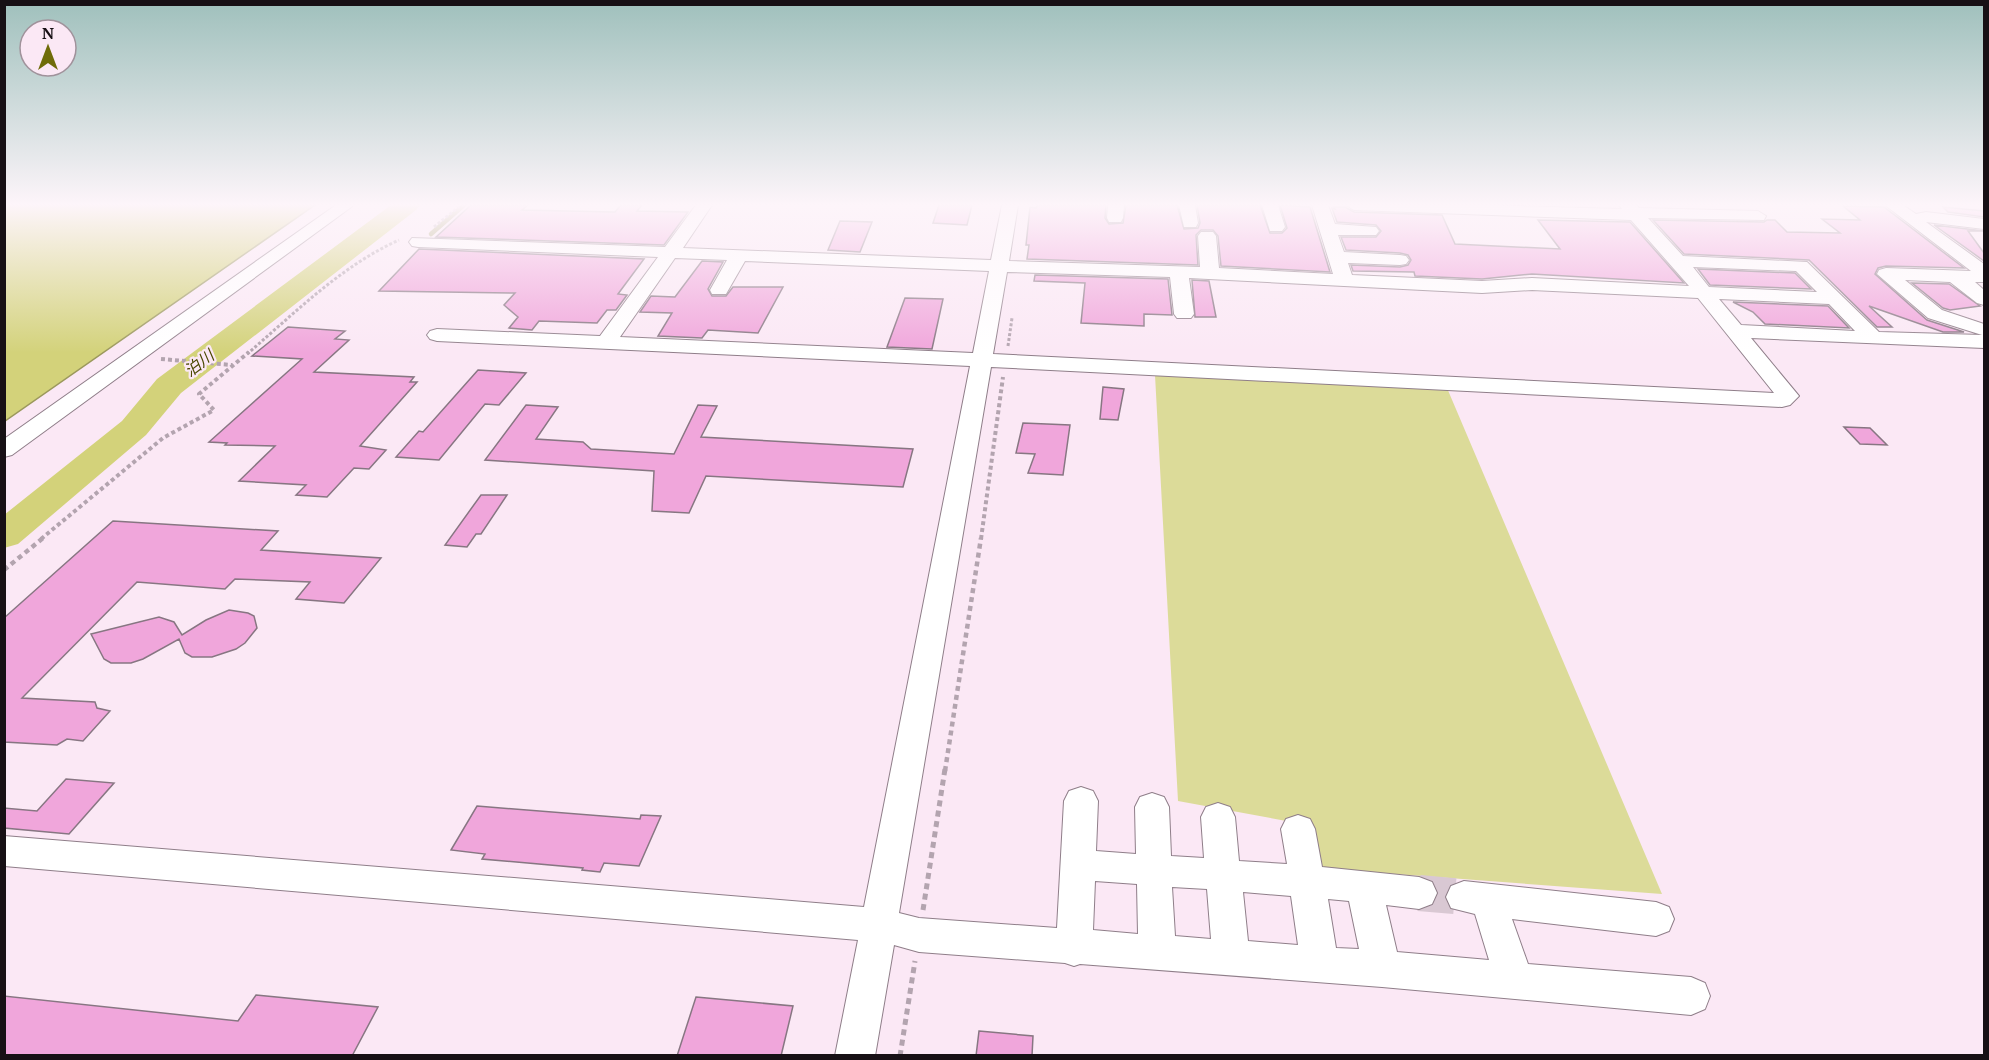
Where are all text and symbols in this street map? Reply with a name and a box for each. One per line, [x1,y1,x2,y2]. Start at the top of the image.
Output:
north arrow [18,18,78,78]
text: N [42,22,54,44]
water label: 泊川 [180,343,220,381]

